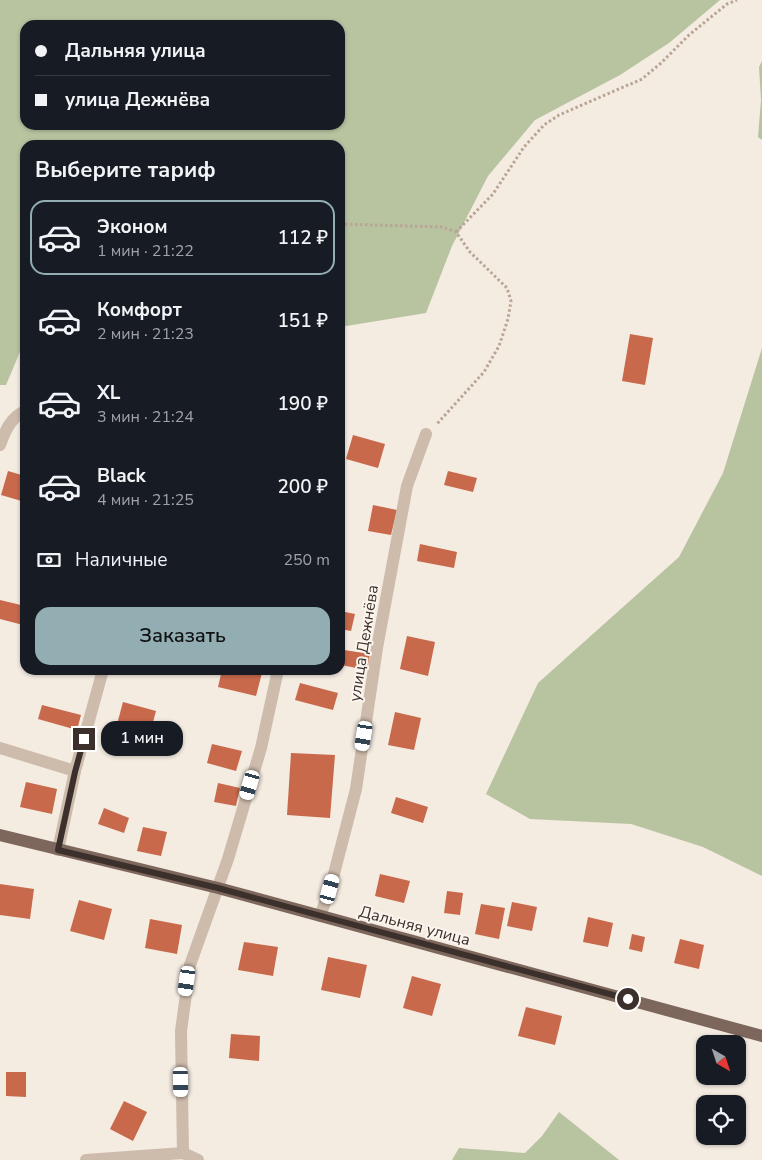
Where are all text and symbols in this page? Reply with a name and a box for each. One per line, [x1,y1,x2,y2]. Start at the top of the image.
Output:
text: Дальняя улица [65,38,206,64]
text: улица Дежнёва [65,87,210,113]
text: Выберите тариф [35,155,216,185]
text: Эконом [97,214,168,240]
icon: car [37,215,82,260]
text: 112 ₽ [277,225,328,251]
text: 1 мин · 21:22 [97,240,194,262]
text: Комфорт [97,297,182,323]
icon: car [37,298,82,343]
text: 151 ₽ [277,308,328,334]
text: 2 мин · 21:23 [97,323,194,345]
text: XL [97,380,120,406]
icon: car [37,381,82,426]
text: 190 ₽ [277,391,328,417]
text: 3 мин · 21:24 [97,406,194,428]
text: Black [97,463,146,489]
icon: car [37,464,82,509]
text: 200 ₽ [277,474,328,500]
text: 4 мин · 21:25 [97,489,194,511]
icon: cash [35,546,63,574]
text: Наличные [75,547,168,573]
text: 250 m [283,549,330,571]
street label: улица Дежнёва [344,583,384,703]
button: Заказать [35,607,330,665]
car [354,720,373,752]
callout: 1 мин [102,722,184,756]
text: 1 мин [120,727,164,749]
route end [73,728,95,750]
car [238,769,261,801]
car [318,873,341,905]
street label: Дальняя улица [357,901,473,951]
car [177,965,196,997]
route start [617,988,639,1010]
north arrow [696,1035,746,1085]
map controls [696,1035,746,1145]
car [173,1067,188,1097]
button: locate [696,1095,746,1145]

